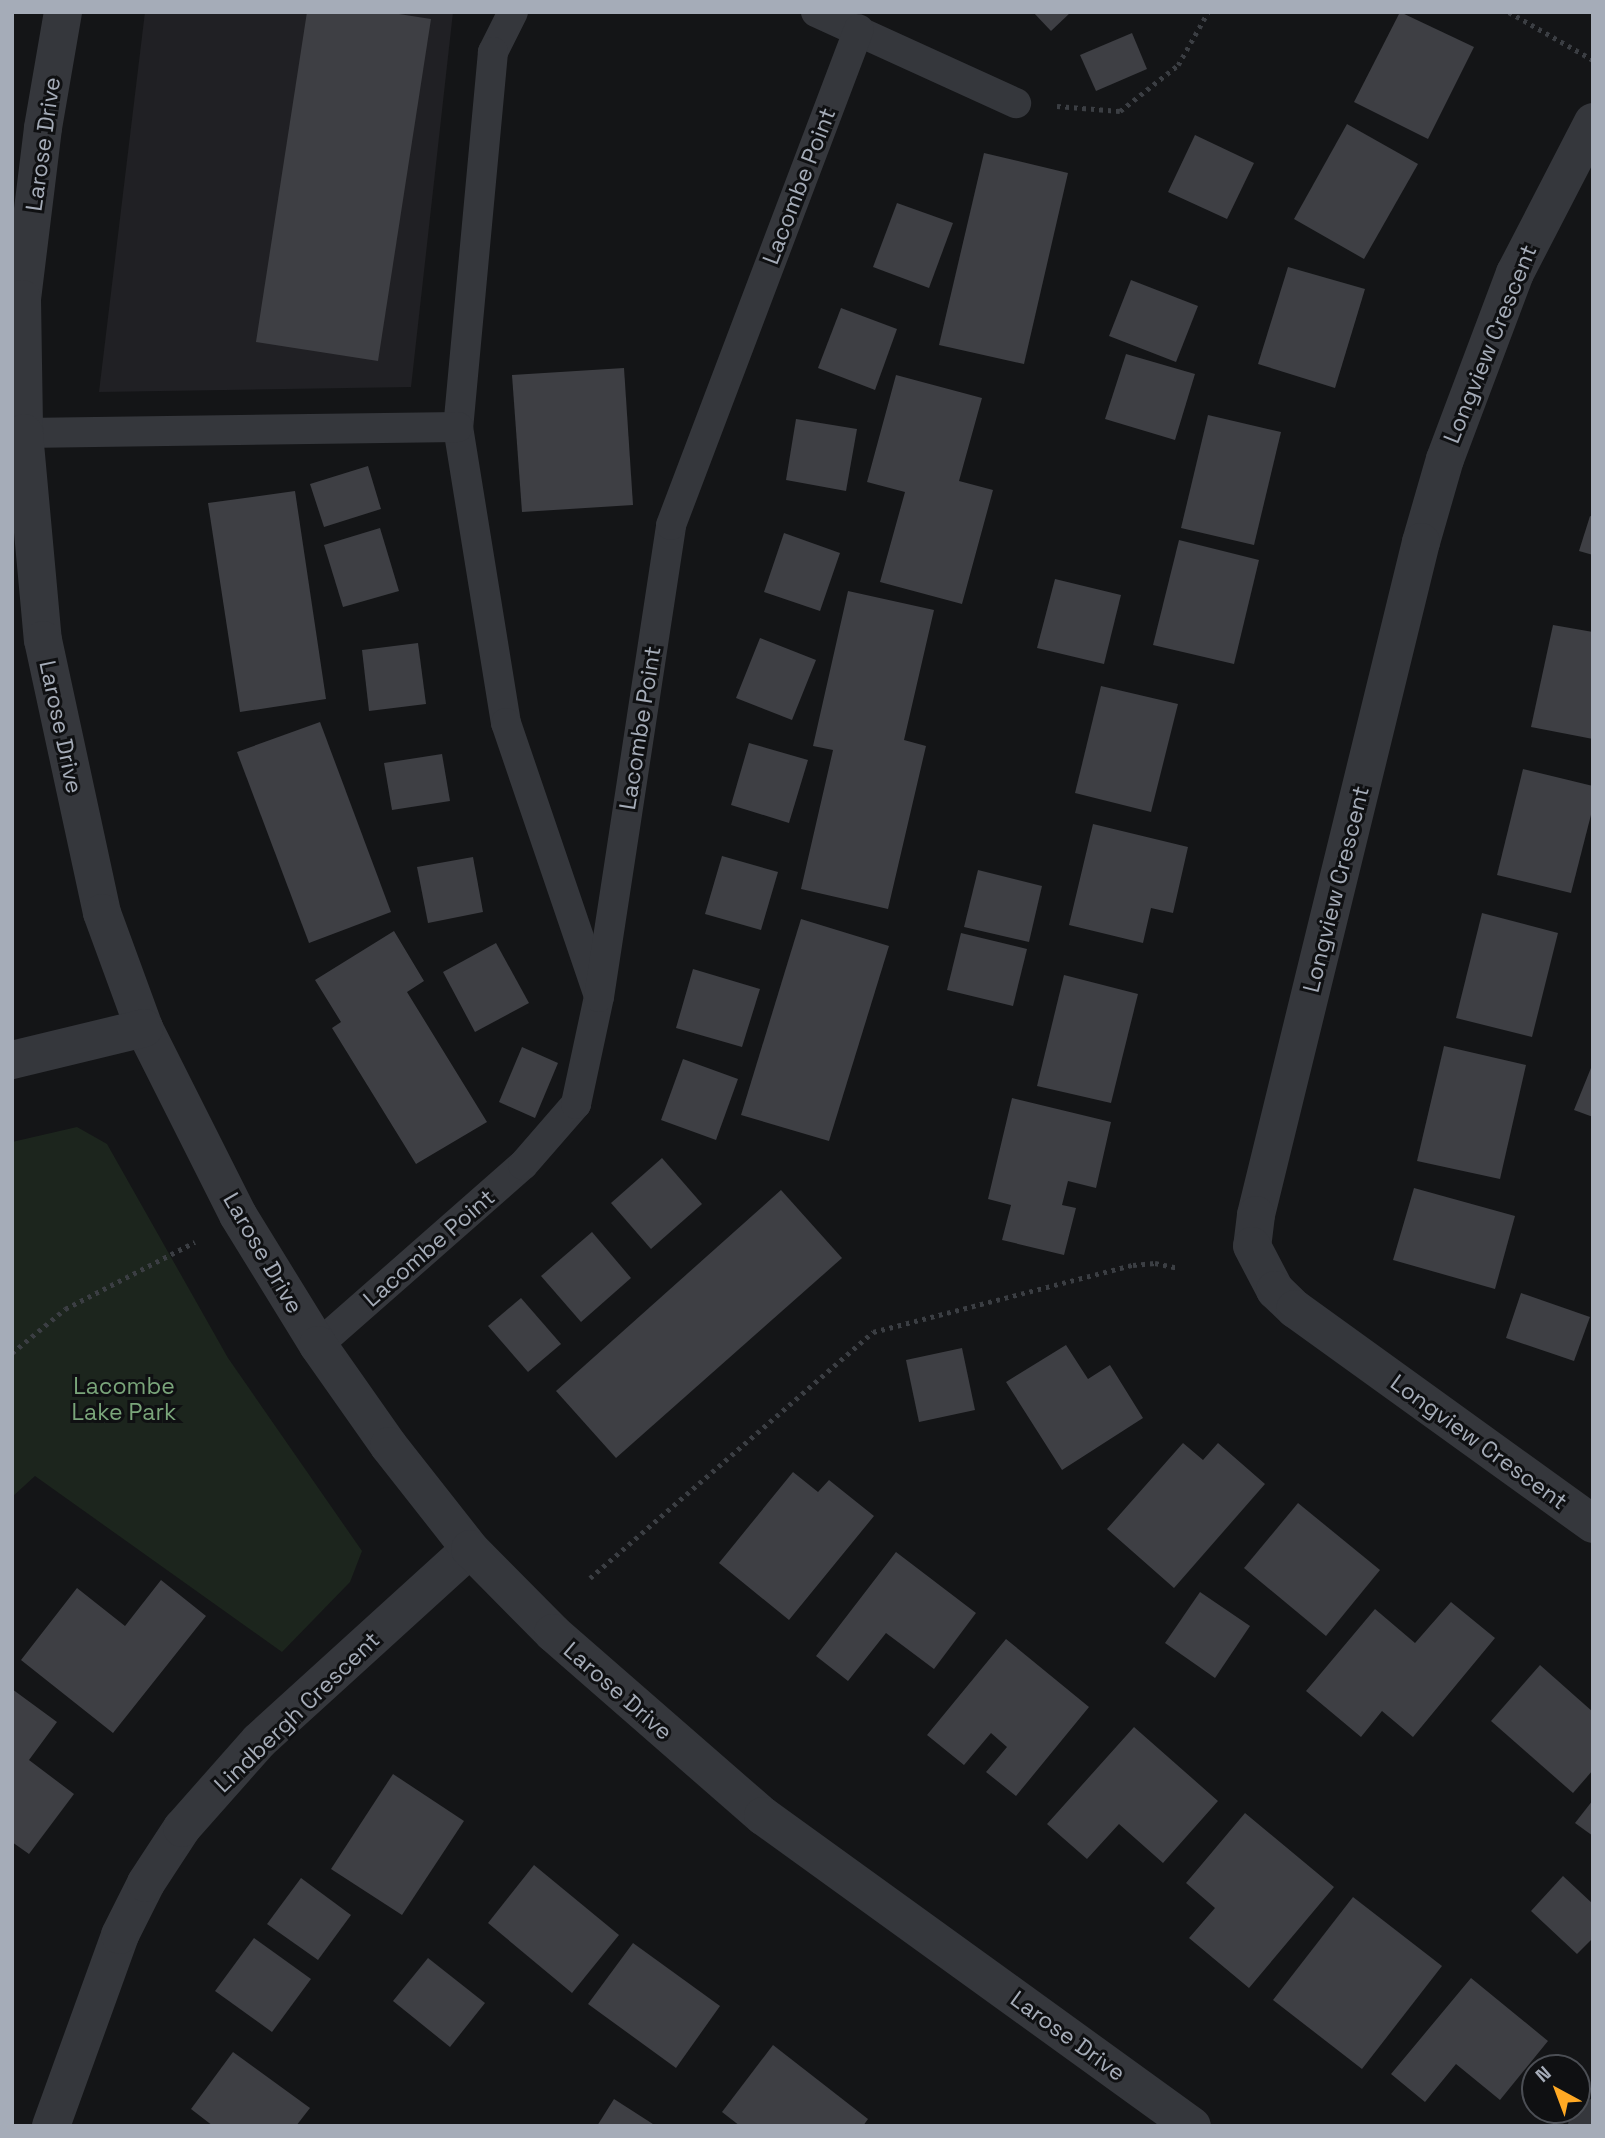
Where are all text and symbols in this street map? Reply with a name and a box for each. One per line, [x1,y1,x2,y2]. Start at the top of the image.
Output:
street label: Larose Drive [20,75,66,213]
street label: Lacombe Point [757,104,841,268]
street label: Longview Crescent [1438,241,1542,447]
street label: Lacombe Point [613,644,667,812]
street label: Larose Drive [33,658,89,796]
street label: Longview Crescent [1297,783,1375,995]
street label: Lacombe Point [358,1183,500,1313]
street label: Larose Drive [217,1188,309,1318]
street label: Longview Crescent [1385,1369,1573,1515]
park label: Lacombe Lake Park [72,1372,176,1426]
street label: Lindbergh Crescent [209,1626,385,1798]
street label: Larose Drive [558,1636,678,1746]
street label: Larose Drive [1005,1985,1131,2087]
north arrow [1521,2054,1591,2124]
text: N [1530,2061,1556,2088]

